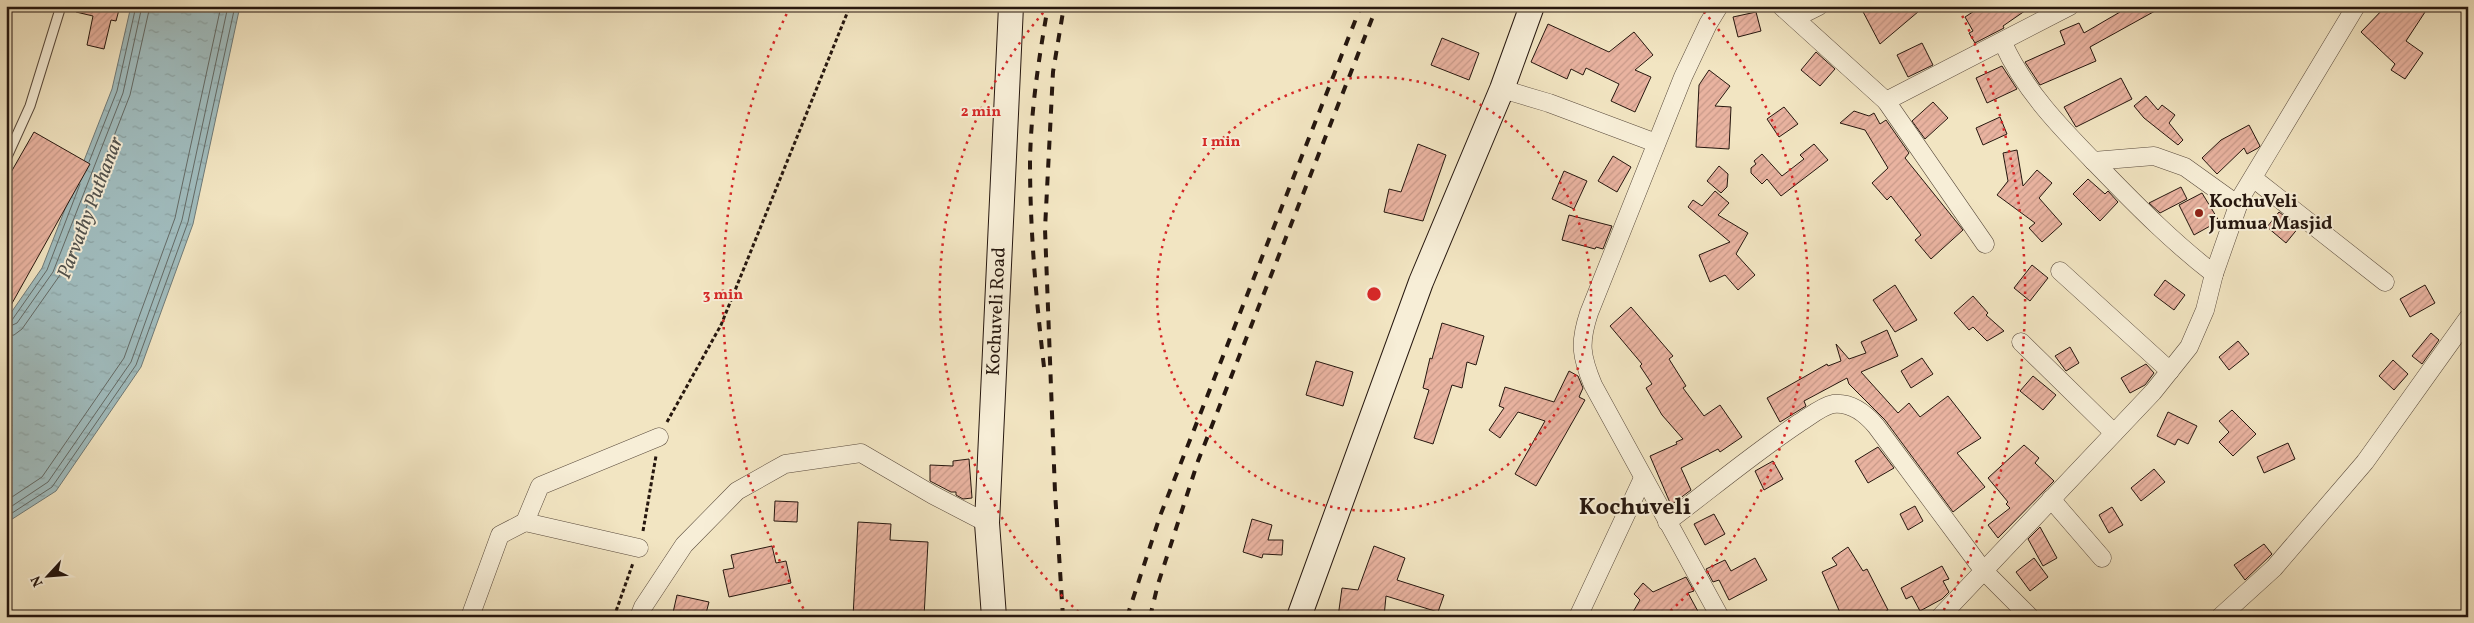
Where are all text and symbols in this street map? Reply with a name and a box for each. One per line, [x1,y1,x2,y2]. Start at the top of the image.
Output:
text: 2 min [961,102,1001,123]
water label: Parvathy Puthanar [51,132,131,283]
text: 1 min [1202,132,1240,153]
place label: KochuVeli Jumua Masjid [2208,189,2333,237]
marker: KochuVeli Jumua Masjid [2193,207,2205,219]
street label: Kochuveli Road [981,247,1013,376]
text: 3 min [703,285,743,306]
centre of rings [1365,285,1383,303]
district label: Kochuveli [1579,491,1691,525]
north arrow [22,550,72,600]
text: N [27,572,48,590]

